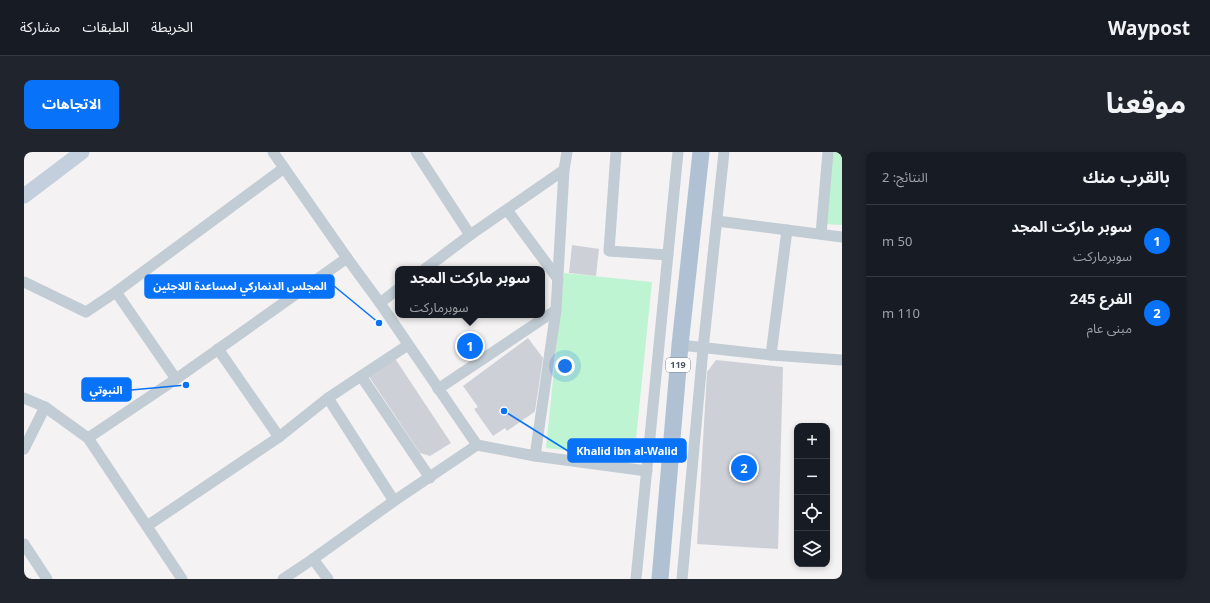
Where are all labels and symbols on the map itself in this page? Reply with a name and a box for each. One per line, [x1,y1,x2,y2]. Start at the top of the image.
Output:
callout: المجلس الدنماركي لمساعدة اللاجئين [145,275,334,298]
text: المجلس الدنماركي لمساعدة اللاجئين [153,278,327,296]
pin: 1 [457,331,483,361]
your location [555,356,575,376]
road number: 119 [666,358,690,372]
callout: النبوتي [82,378,131,401]
text: النبوتي [89,382,123,400]
callout: Khalid ibn al-Walid [568,439,686,462]
text: Khalid ibn al-Walid [576,443,678,458]
pin: 2 [731,453,757,483]

